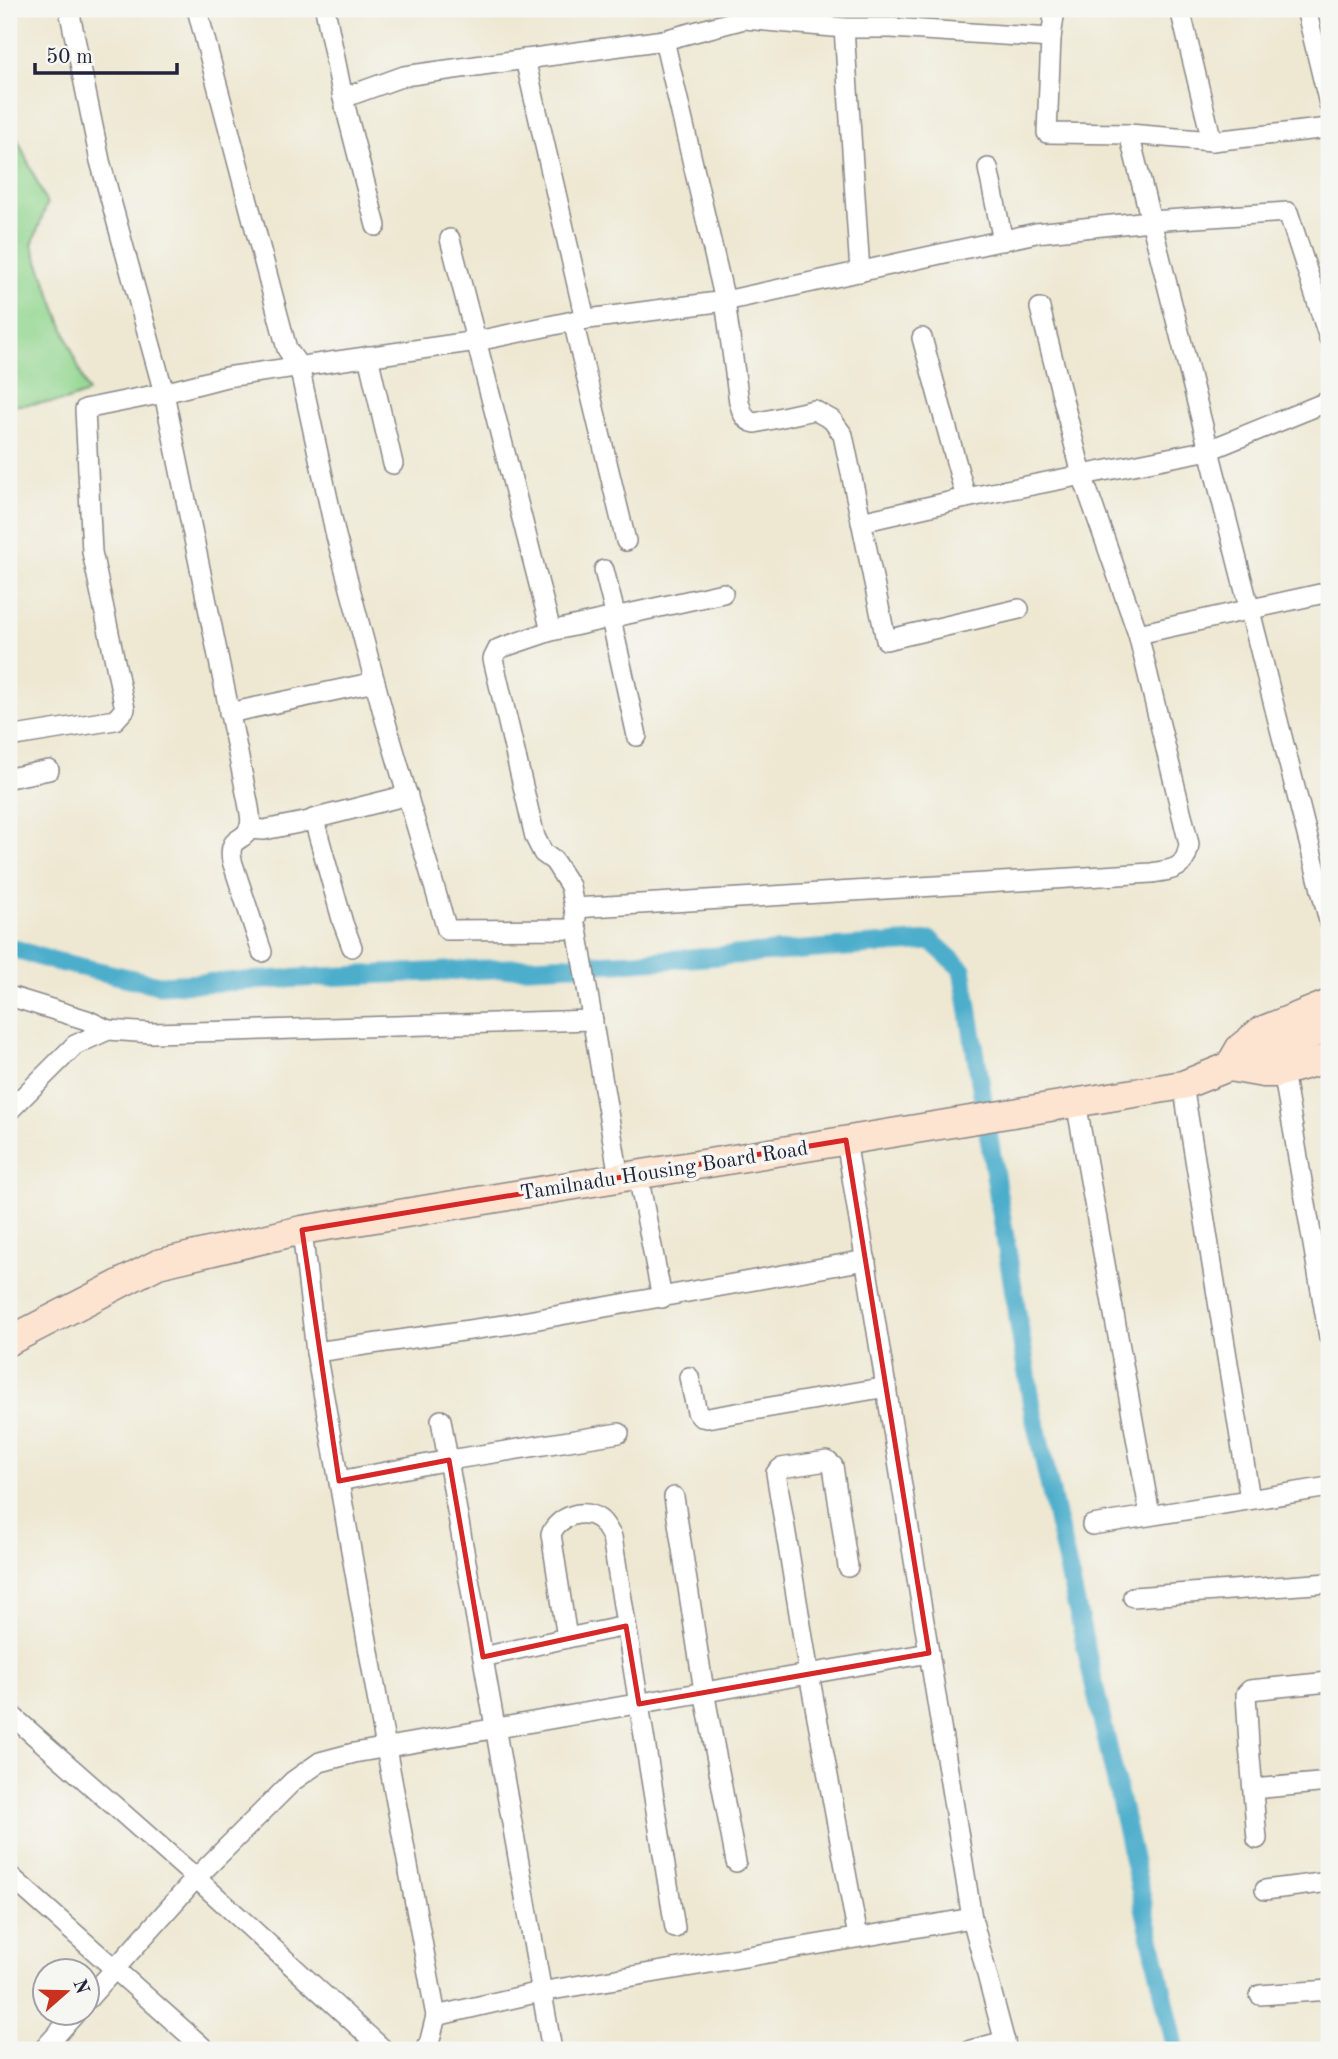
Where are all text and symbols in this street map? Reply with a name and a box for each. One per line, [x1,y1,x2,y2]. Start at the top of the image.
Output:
scale bar [35,32,177,76]
text: 50 m [46,47,93,68]
street label: Tamilnadu Housing Board Road [519,1138,810,1205]
north arrow [32,1958,102,2028]
text: N [68,1977,91,1998]

